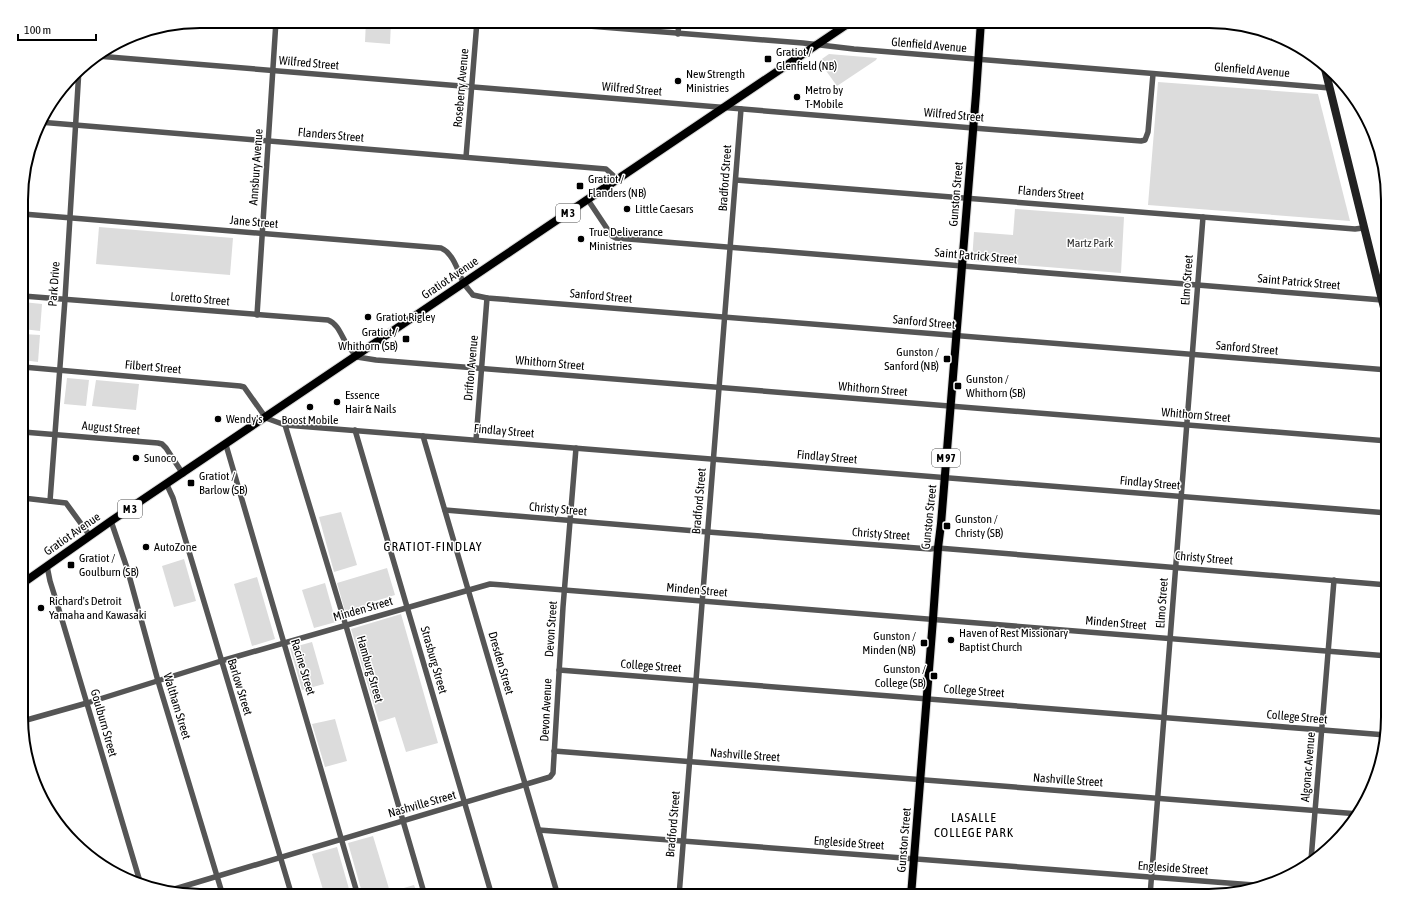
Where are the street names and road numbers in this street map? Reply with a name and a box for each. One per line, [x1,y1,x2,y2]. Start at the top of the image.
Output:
street label: Glenfield Avenue [891,35,967,55]
street label: Roseberry Avenue [451,48,471,128]
street label: Wilfred Street [278,53,340,73]
street label: Glenfield Avenue [1214,60,1290,80]
street label: Wilfred Street [601,79,663,99]
street label: Wilfred Street [923,105,985,125]
street label: Flanders Street [297,125,365,145]
street label: Annsbury Avenue [246,128,266,206]
street label: Bradford Street [716,144,734,212]
street label: Gunston Street [946,160,966,227]
street label: Flanders Street [1017,183,1085,203]
road number: M 3 [556,204,580,222]
street label: Jane Street [229,213,279,231]
street label: Saint Patrick Street [934,245,1018,267]
street label: Gratiot Avenue [419,254,481,302]
street label: Elmo Street [1178,254,1196,306]
street label: Park Drive [45,261,63,307]
street label: Saint Patrick Street [1257,271,1341,293]
street label: Sanford Street [569,286,633,306]
street label: Loretto Street [170,289,231,309]
street label: Sanford Street [892,312,956,332]
street label: Drifton Avenue [461,335,481,401]
street label: Sanford Street [1215,338,1279,358]
street label: Whithorn Street [515,353,586,373]
street label: Filbert Street [124,358,182,376]
street label: Whithorn Street [838,379,909,399]
street label: Whithorn Street [1161,405,1232,425]
street label: August Street [81,418,141,438]
street label: Findlay Street [473,421,535,441]
street label: Findlay Street [796,447,858,467]
road number: M 97 [932,449,960,467]
street label: Bradford Street [689,467,709,535]
street label: Findlay Street [1119,473,1181,493]
street label: Gunston Street [919,483,939,550]
street label: Christy Street [528,499,588,519]
road number: M 3 [118,500,142,518]
street label: Gratiot Avenue [41,510,103,558]
street label: Christy Street [852,525,911,543]
street label: Christy Street [1174,548,1234,568]
street label: Elmo Street [1153,577,1171,629]
street label: Minden Street [666,580,729,600]
street label: Minden Street [331,594,395,624]
street label: Devon Street [542,600,560,658]
street label: Minden Street [1085,613,1148,633]
street label: Strasburg Street [418,625,450,696]
street label: Dresden Street [485,630,517,697]
street label: Hamburg Street [354,634,386,705]
street label: Racine Street [288,637,318,697]
street label: Barlow Street [225,657,255,718]
street label: College Street [620,657,682,675]
street label: Waltham Street [160,671,194,741]
street label: Devon Avenue [537,678,555,742]
street label: College Street [943,682,1005,700]
street label: Goulburn Street [88,688,120,759]
street label: College Street [1266,707,1329,727]
street label: Algonac Avenue [1298,731,1318,803]
street label: Nashville Street [710,746,781,764]
street label: Nashville Street [1033,771,1104,789]
street label: Nashville Street [386,787,458,820]
street label: Bradford Street [663,790,683,858]
street label: Gunston Street [894,806,914,873]
street label: Engleside Street [813,834,885,852]
street label: Engleside Street [1137,859,1209,877]

